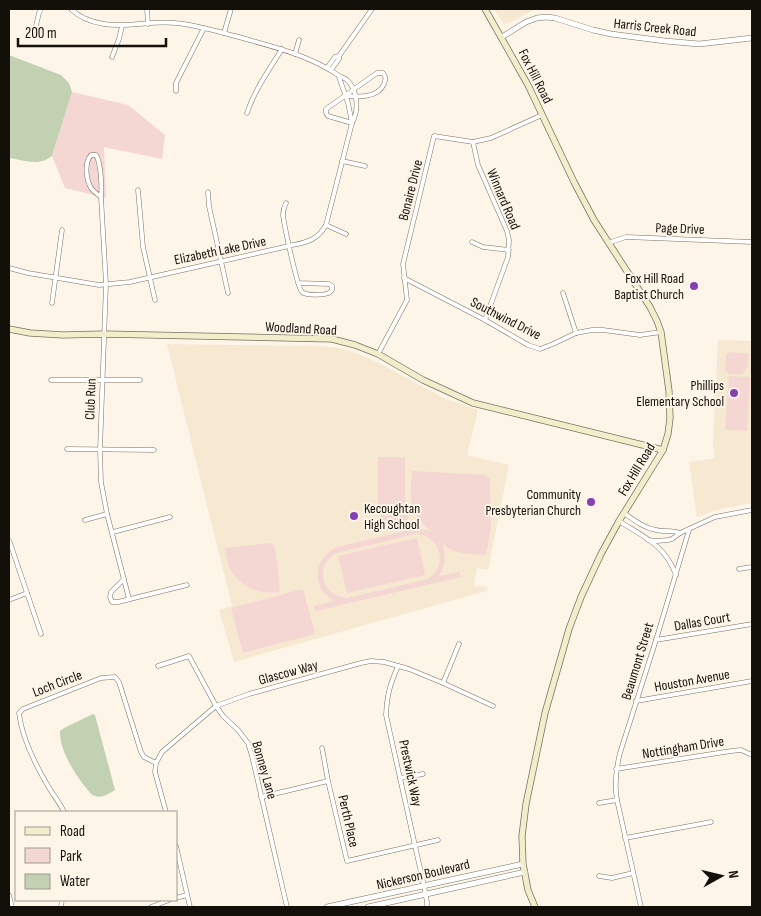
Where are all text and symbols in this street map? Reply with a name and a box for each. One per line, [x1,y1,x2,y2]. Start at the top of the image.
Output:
scale bar [18,15,165,47]
street label: Harris Creek Road [613,15,697,40]
text: 200 m [25,24,57,43]
street label: Fox Hill Road [515,46,557,106]
street label: Bonaire Drive [395,158,426,222]
street label: Winnard Road [483,166,524,232]
street label: Page Drive [655,219,705,238]
street label: Elizabeth Lake Drive [173,232,268,269]
place label: Fox Hill Road Baptist Church [614,270,684,303]
marker: Fox Hill Road Baptist Church [688,280,700,292]
street label: Southwind Drive [468,293,544,343]
street label: Woodland Road [265,318,337,339]
place label: Phillips Elementary School [636,377,724,410]
street label: Club Run [81,378,100,420]
marker: Phillips Elementary School [728,387,740,399]
street label: Fox Hill Road [614,440,659,499]
place label: Community Presbyterian Church [485,486,582,519]
marker: Community Presbyterian Church [585,496,597,508]
place label: Kecoughtan High School [364,500,420,533]
marker: Kecoughtan High School [348,510,360,522]
street label: Dallas Court [673,608,732,635]
street label: Beaumont Street [618,620,657,702]
street label: Glascow Way [257,656,320,689]
street label: Loch Circle [30,666,84,701]
street label: Houston Avenue [653,666,731,695]
street label: Nottingham Drive [641,733,725,762]
street label: Prestwick Way [395,738,426,809]
street label: Bonney Lane [248,739,281,801]
street label: Perth Place [334,793,363,849]
legend [15,811,178,901]
text: Road [60,822,85,841]
text: Park [60,847,82,866]
north arrow [696,851,746,901]
street label: Nickerson Boulevard [375,855,472,893]
text: N [724,869,742,879]
text: Water [60,872,91,891]

